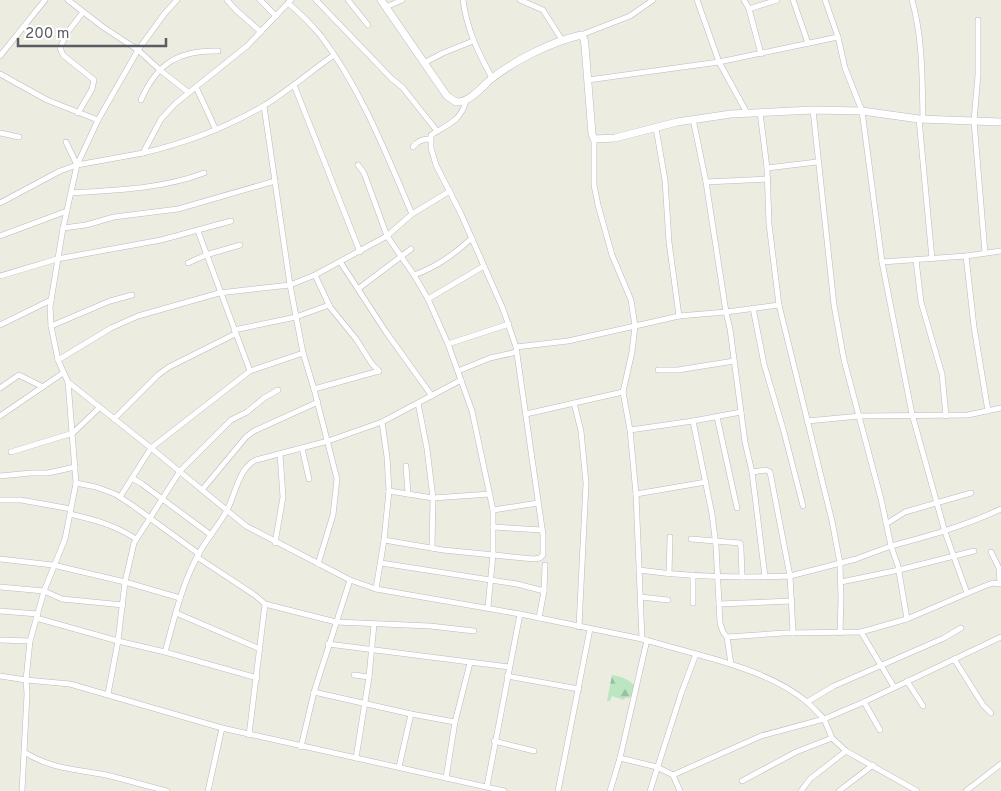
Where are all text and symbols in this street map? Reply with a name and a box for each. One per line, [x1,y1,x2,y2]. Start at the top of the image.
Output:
scale bar [18,15,165,47]
text: 200 m [25,25,70,44]

